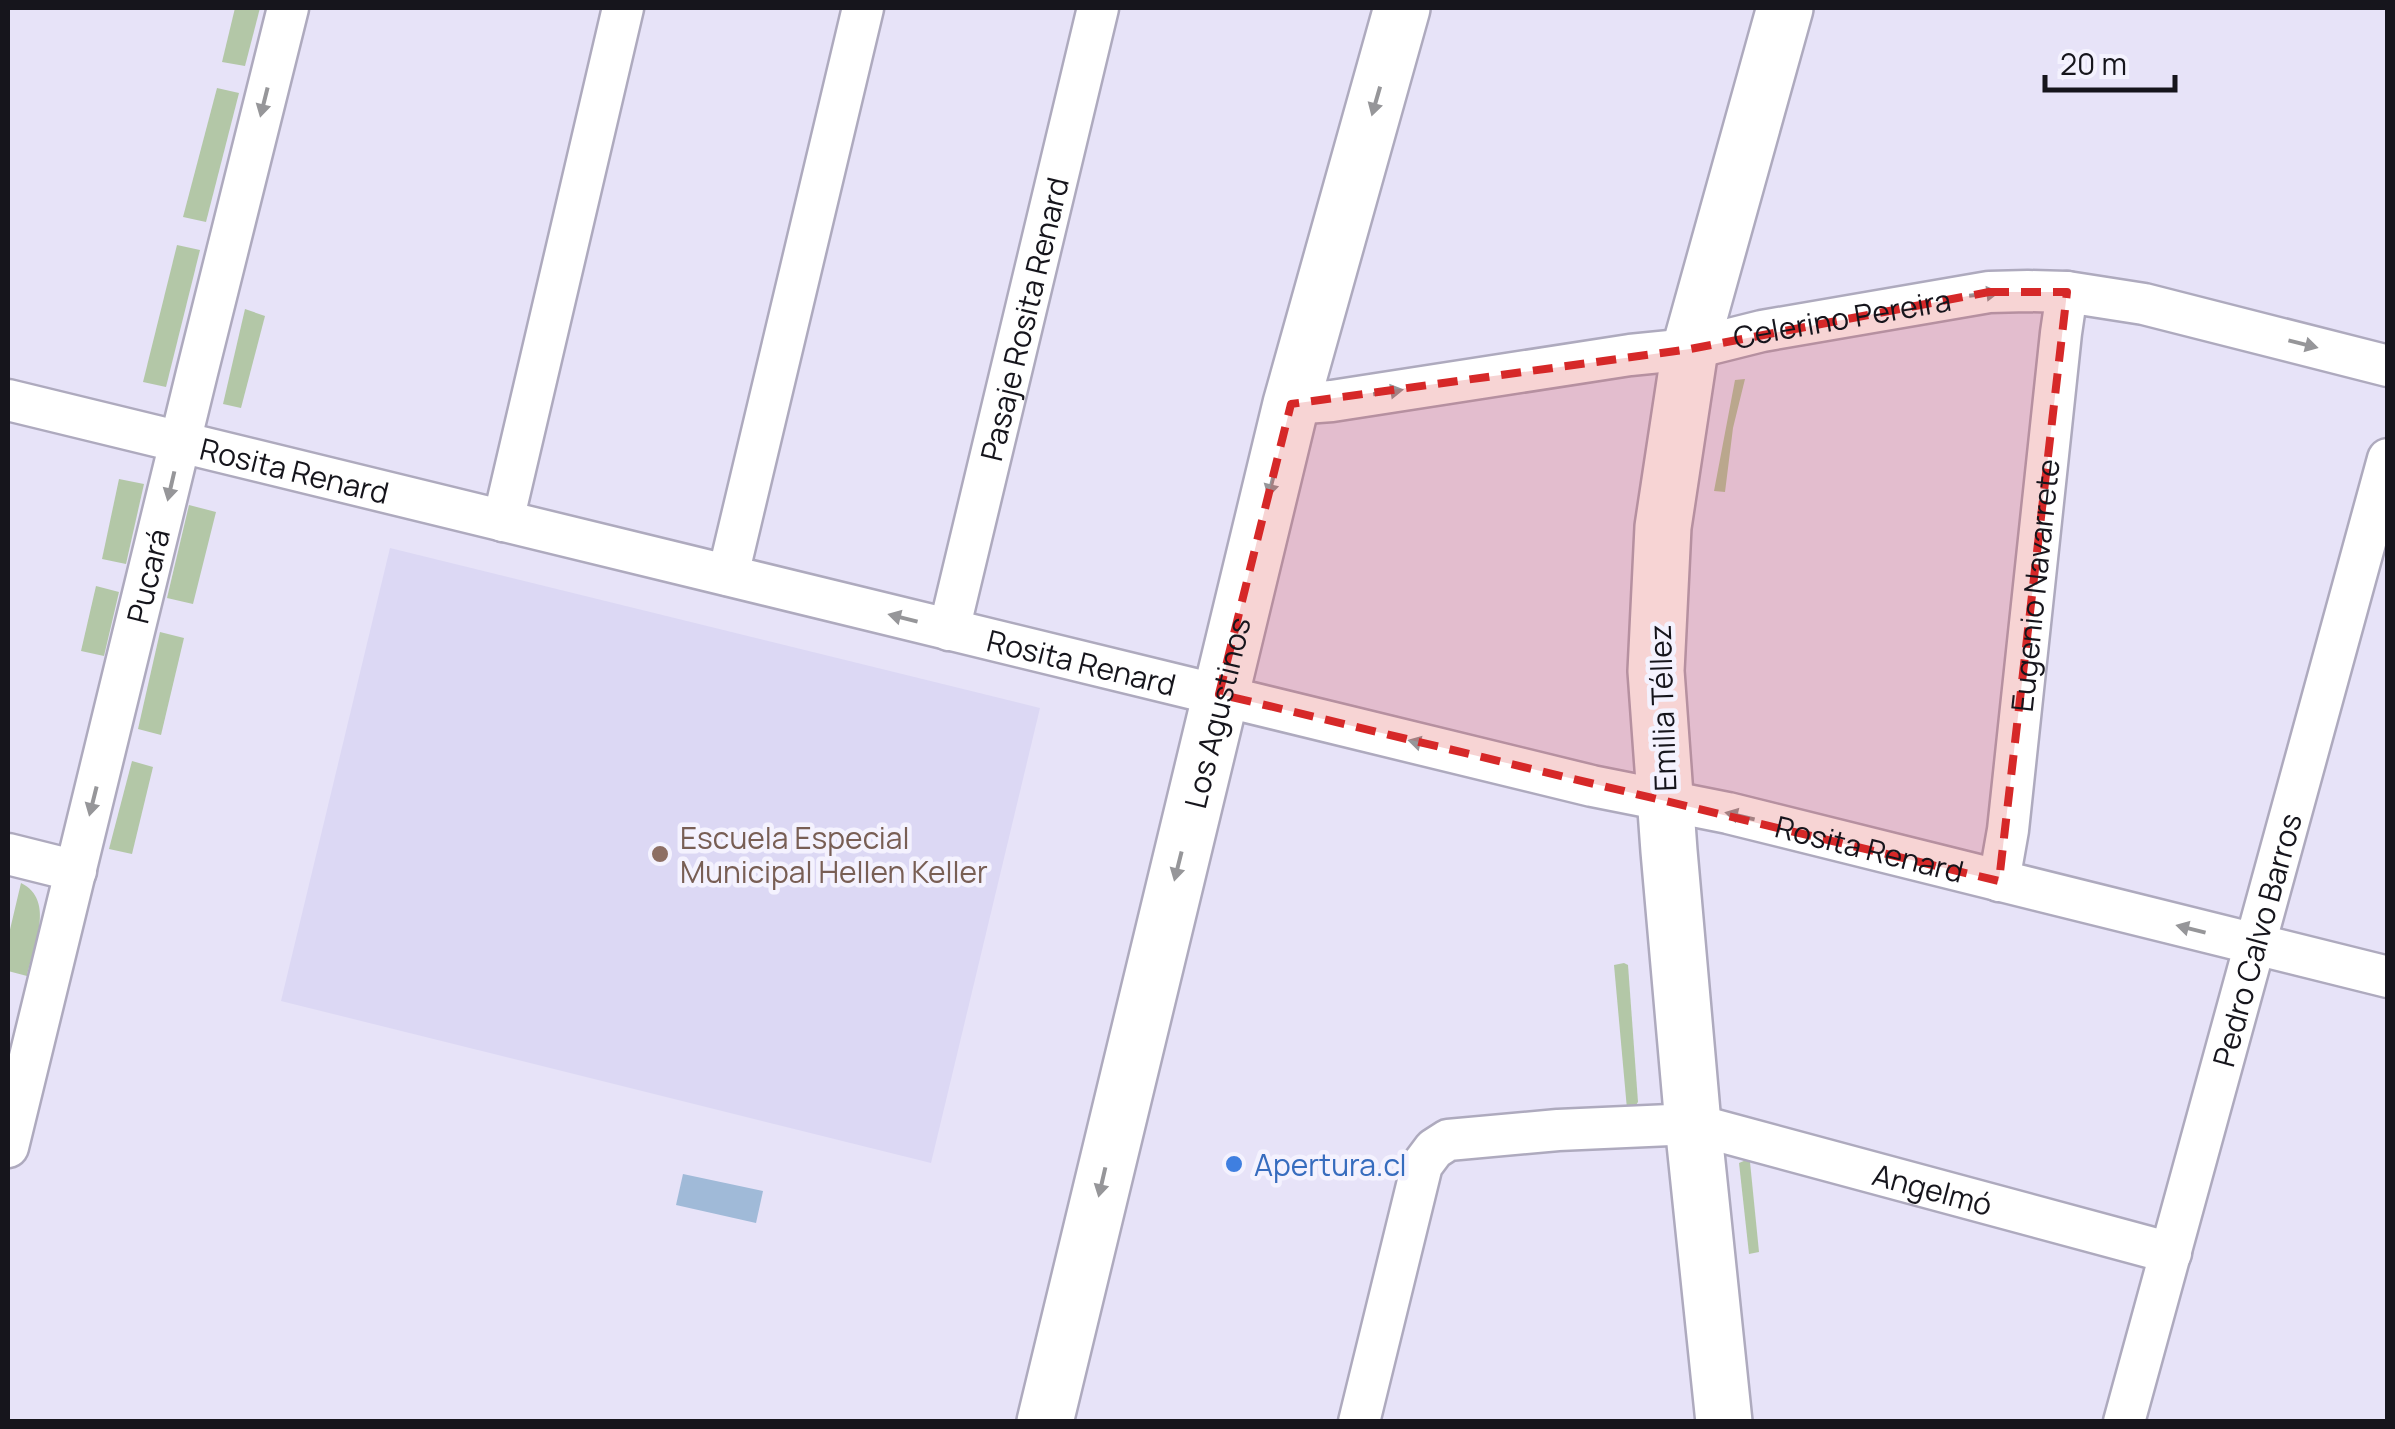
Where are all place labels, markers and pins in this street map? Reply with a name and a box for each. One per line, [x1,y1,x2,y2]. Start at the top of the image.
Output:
place label: Escuela Especial Municipal Hellen Keller [680,817,988,892]
marker: Escuela Especial Municipal Hellen Keller [649,843,671,865]
place label: Apertura.cl [1254,1144,1407,1185]
marker: Apertura.cl [1223,1153,1245,1175]

